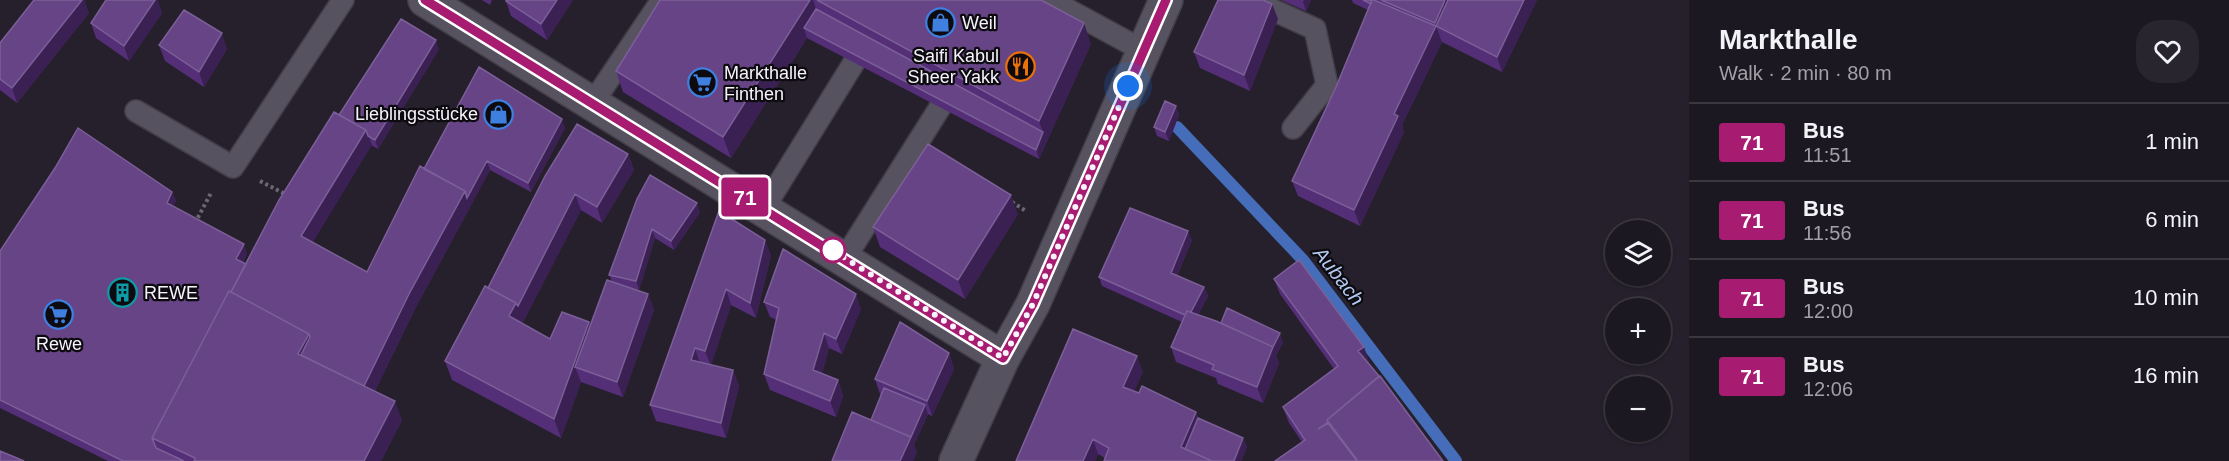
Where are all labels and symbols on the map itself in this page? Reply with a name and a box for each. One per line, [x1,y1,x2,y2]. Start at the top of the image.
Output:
shop icon: Weil [925,7,957,39]
place label: Weil [962,13,997,33]
place label: Saifi Kabul Sheer Yakk [908,46,1000,87]
restaurant icon: Saifi Kabul Sheer Yakk [1004,50,1036,82]
place label: Markthalle Finthen [724,63,807,104]
supermarket icon: Markthalle Finthen [687,67,719,99]
your location [1113,71,1143,101]
shop icon: Lieblingsstücke [483,98,515,130]
place label: Lieblingsstücke [355,104,478,124]
line badge: 71 [718,178,772,216]
unlabelled marker [820,237,846,263]
water label: Aubach [1309,242,1369,310]
building icon: REWE [107,277,139,309]
place label: REWE [144,283,198,303]
supermarket icon: Rewe [43,299,75,331]
place label: Rewe [36,334,82,354]

